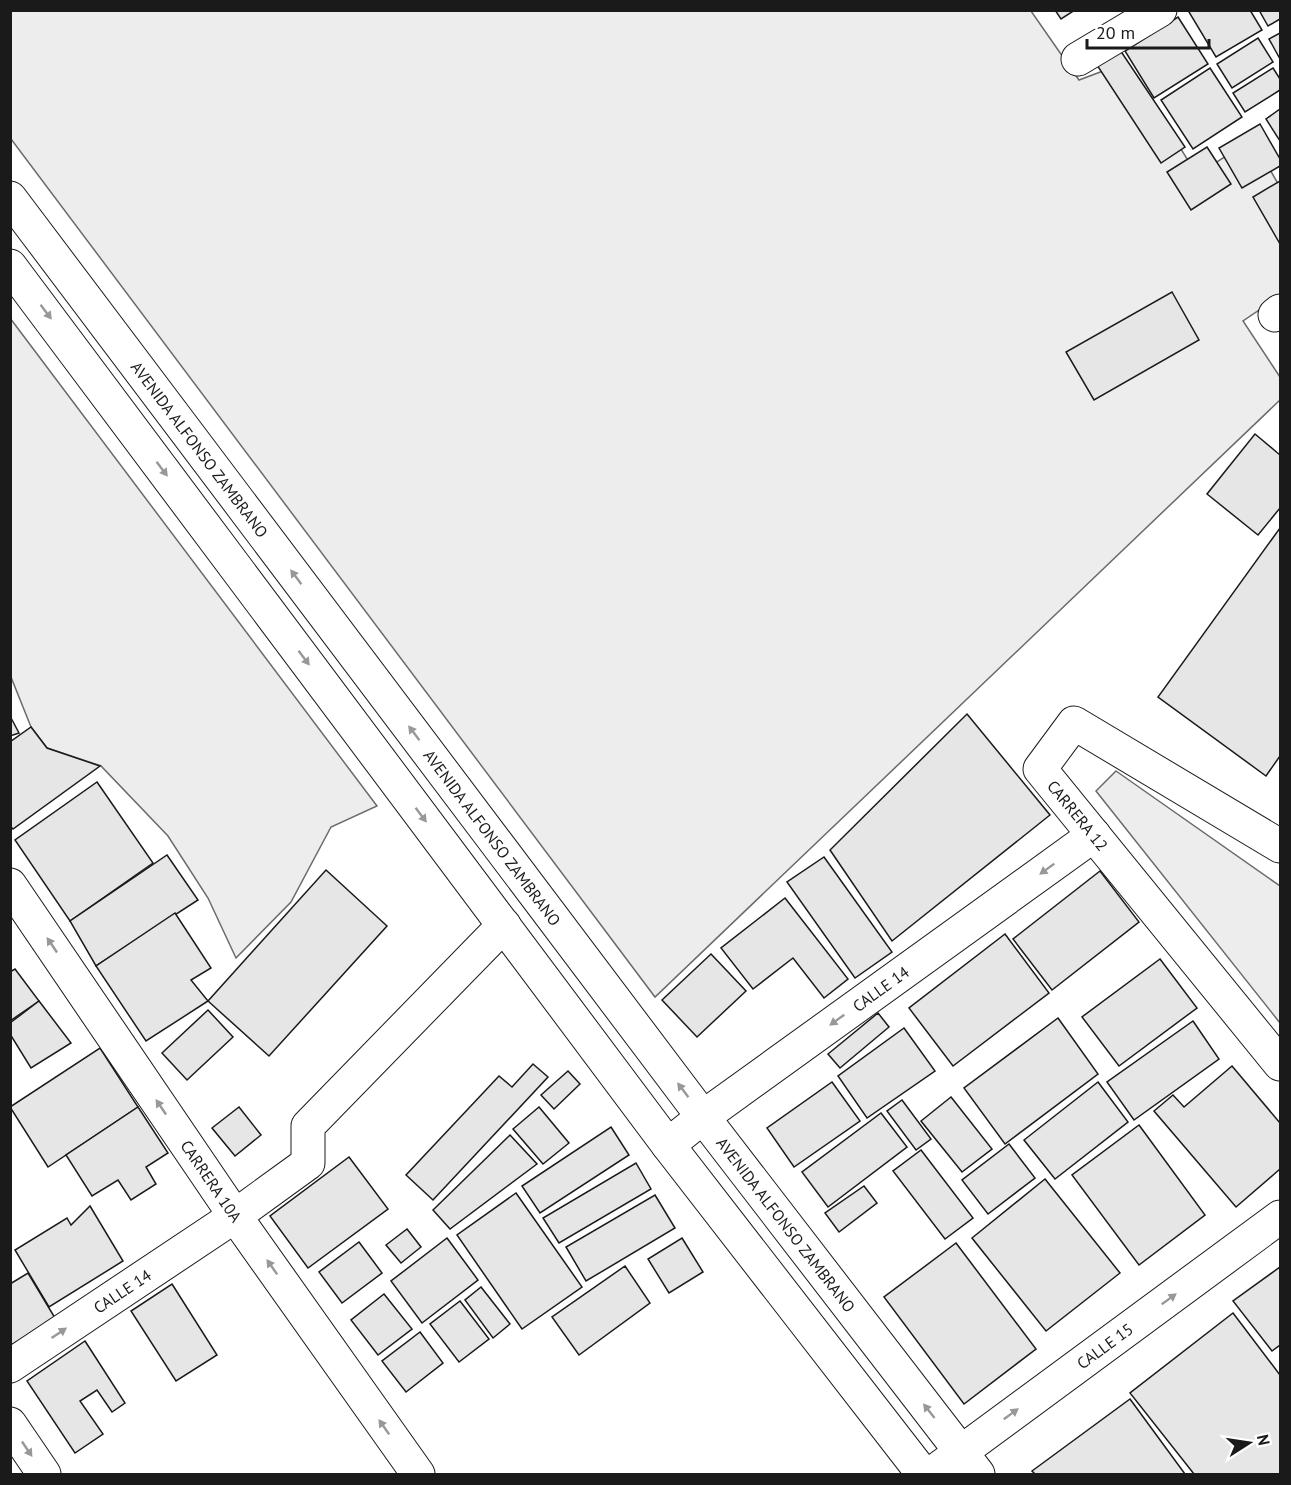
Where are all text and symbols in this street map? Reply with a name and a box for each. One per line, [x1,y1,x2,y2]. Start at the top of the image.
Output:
scale bar [1087,12,1208,50]
text: 20 m [1096,21,1135,44]
one-way arrow [39,305,51,320]
street label: AVENIDA ALFONSO ZAMBRANO [127,357,273,542]
one-way arrow [156,461,168,476]
one-way arrow [291,570,303,585]
one-way arrow [298,651,310,666]
one-way arrow [408,725,420,741]
street label: AVENIDA ALFONSO ZAMBRANO [419,746,565,930]
street label: CARRERA 12 [1043,776,1112,855]
one-way arrow [415,806,427,822]
one-way arrow [1039,863,1055,875]
one-way arrow [46,938,58,954]
street label: CALLE 14 [849,962,913,1016]
one-way arrow [830,1014,846,1026]
one-way arrow [677,1082,689,1098]
one-way arrow [155,1099,167,1115]
street label: AVENIDA ALFONSO ZAMBRANO [712,1133,860,1316]
street label: CARRERA 10A [176,1136,246,1226]
one-way arrow [266,1260,278,1276]
street label: CALLE 14 [90,1265,155,1317]
one-way arrow [1160,1293,1176,1305]
street label: CALLE 15 [1073,1319,1137,1373]
one-way arrow [51,1328,67,1339]
one-way arrow [924,1404,936,1419]
one-way arrow [1003,1408,1019,1420]
north arrow [1219,1413,1279,1473]
one-way arrow [378,1419,390,1435]
text: N [1253,1433,1275,1447]
one-way arrow [22,1441,33,1457]

